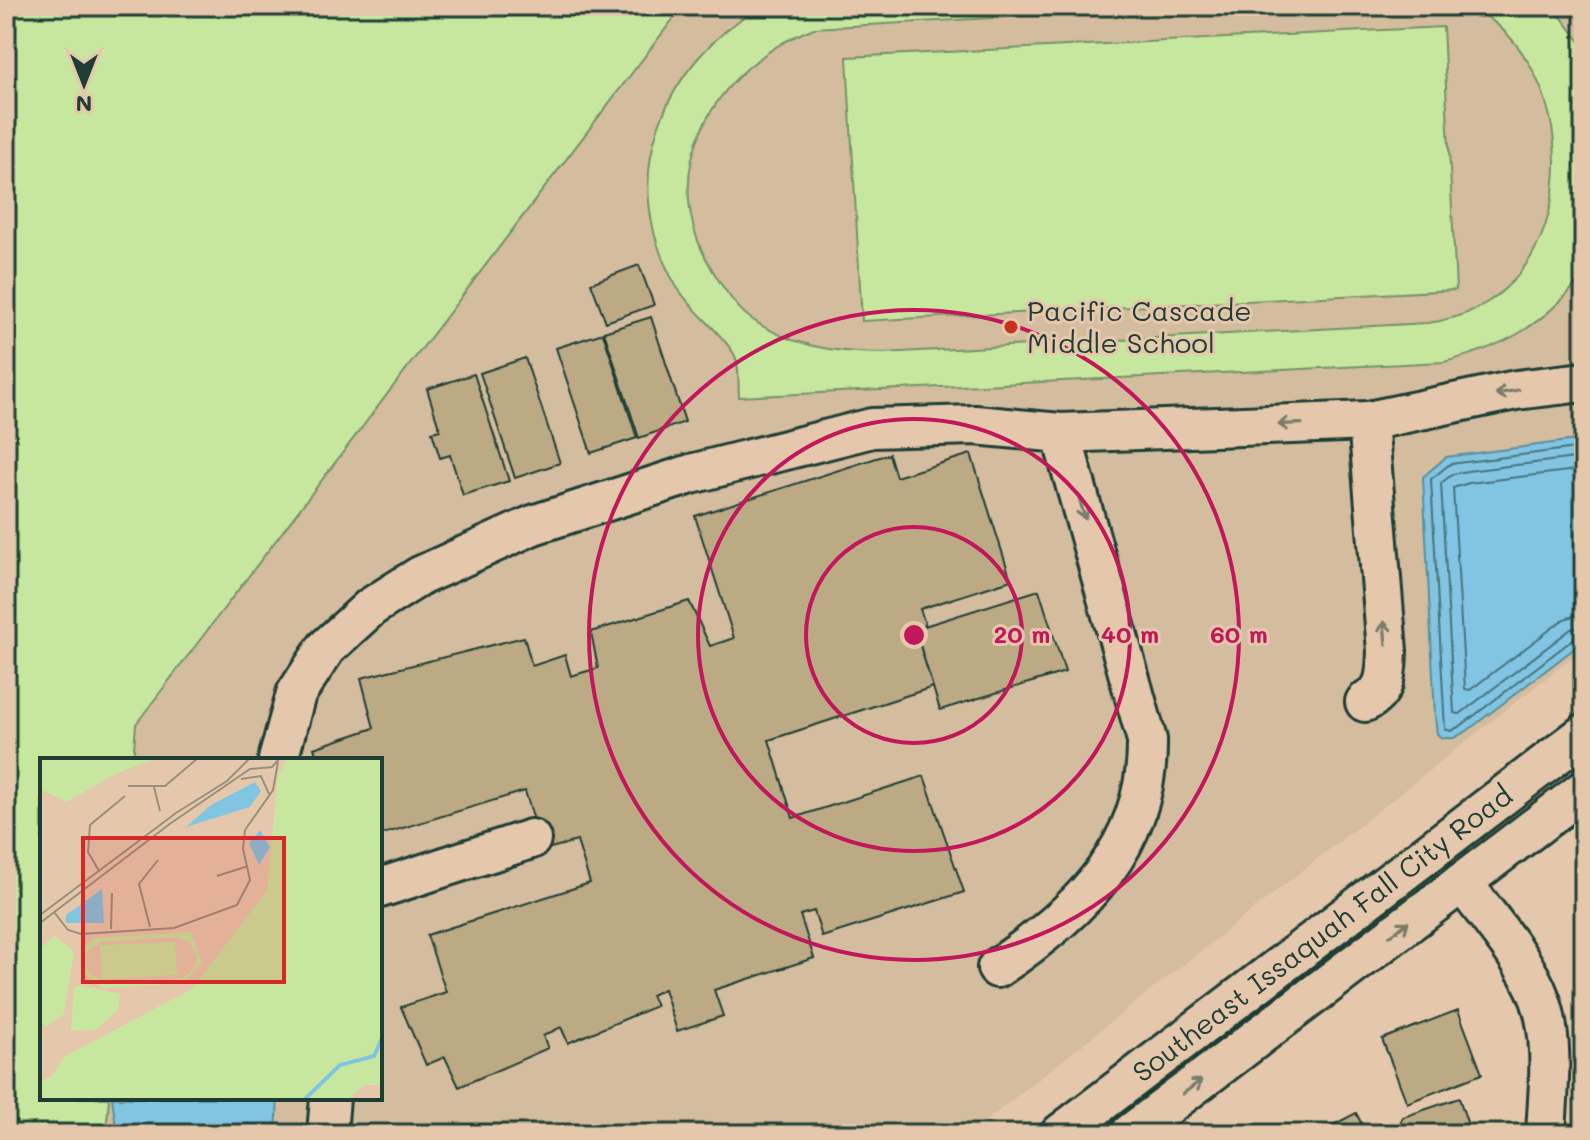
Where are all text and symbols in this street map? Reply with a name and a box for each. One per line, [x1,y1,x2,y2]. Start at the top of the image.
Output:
north arrow [44,44,124,124]
text: N [76,90,92,119]
place label: Pacific Cascade Middle School [1027,292,1252,360]
marker: Pacific Cascade Middle School [1002,318,1020,336]
one-way arrow [1494,385,1520,400]
one-way arrow [1277,417,1304,432]
one-way arrow [1075,495,1090,521]
text: 20 m [994,618,1050,649]
text: 40 m [1101,618,1159,649]
text: 60 m [1210,618,1268,649]
one-way arrow [1378,620,1393,647]
centre of rings [900,621,928,649]
inset map [40,758,382,1100]
street label: Southeast Issaquah Fall City Road [1125,777,1519,1089]
one-way arrow [1388,921,1409,938]
one-way arrow [1181,1078,1202,1095]

